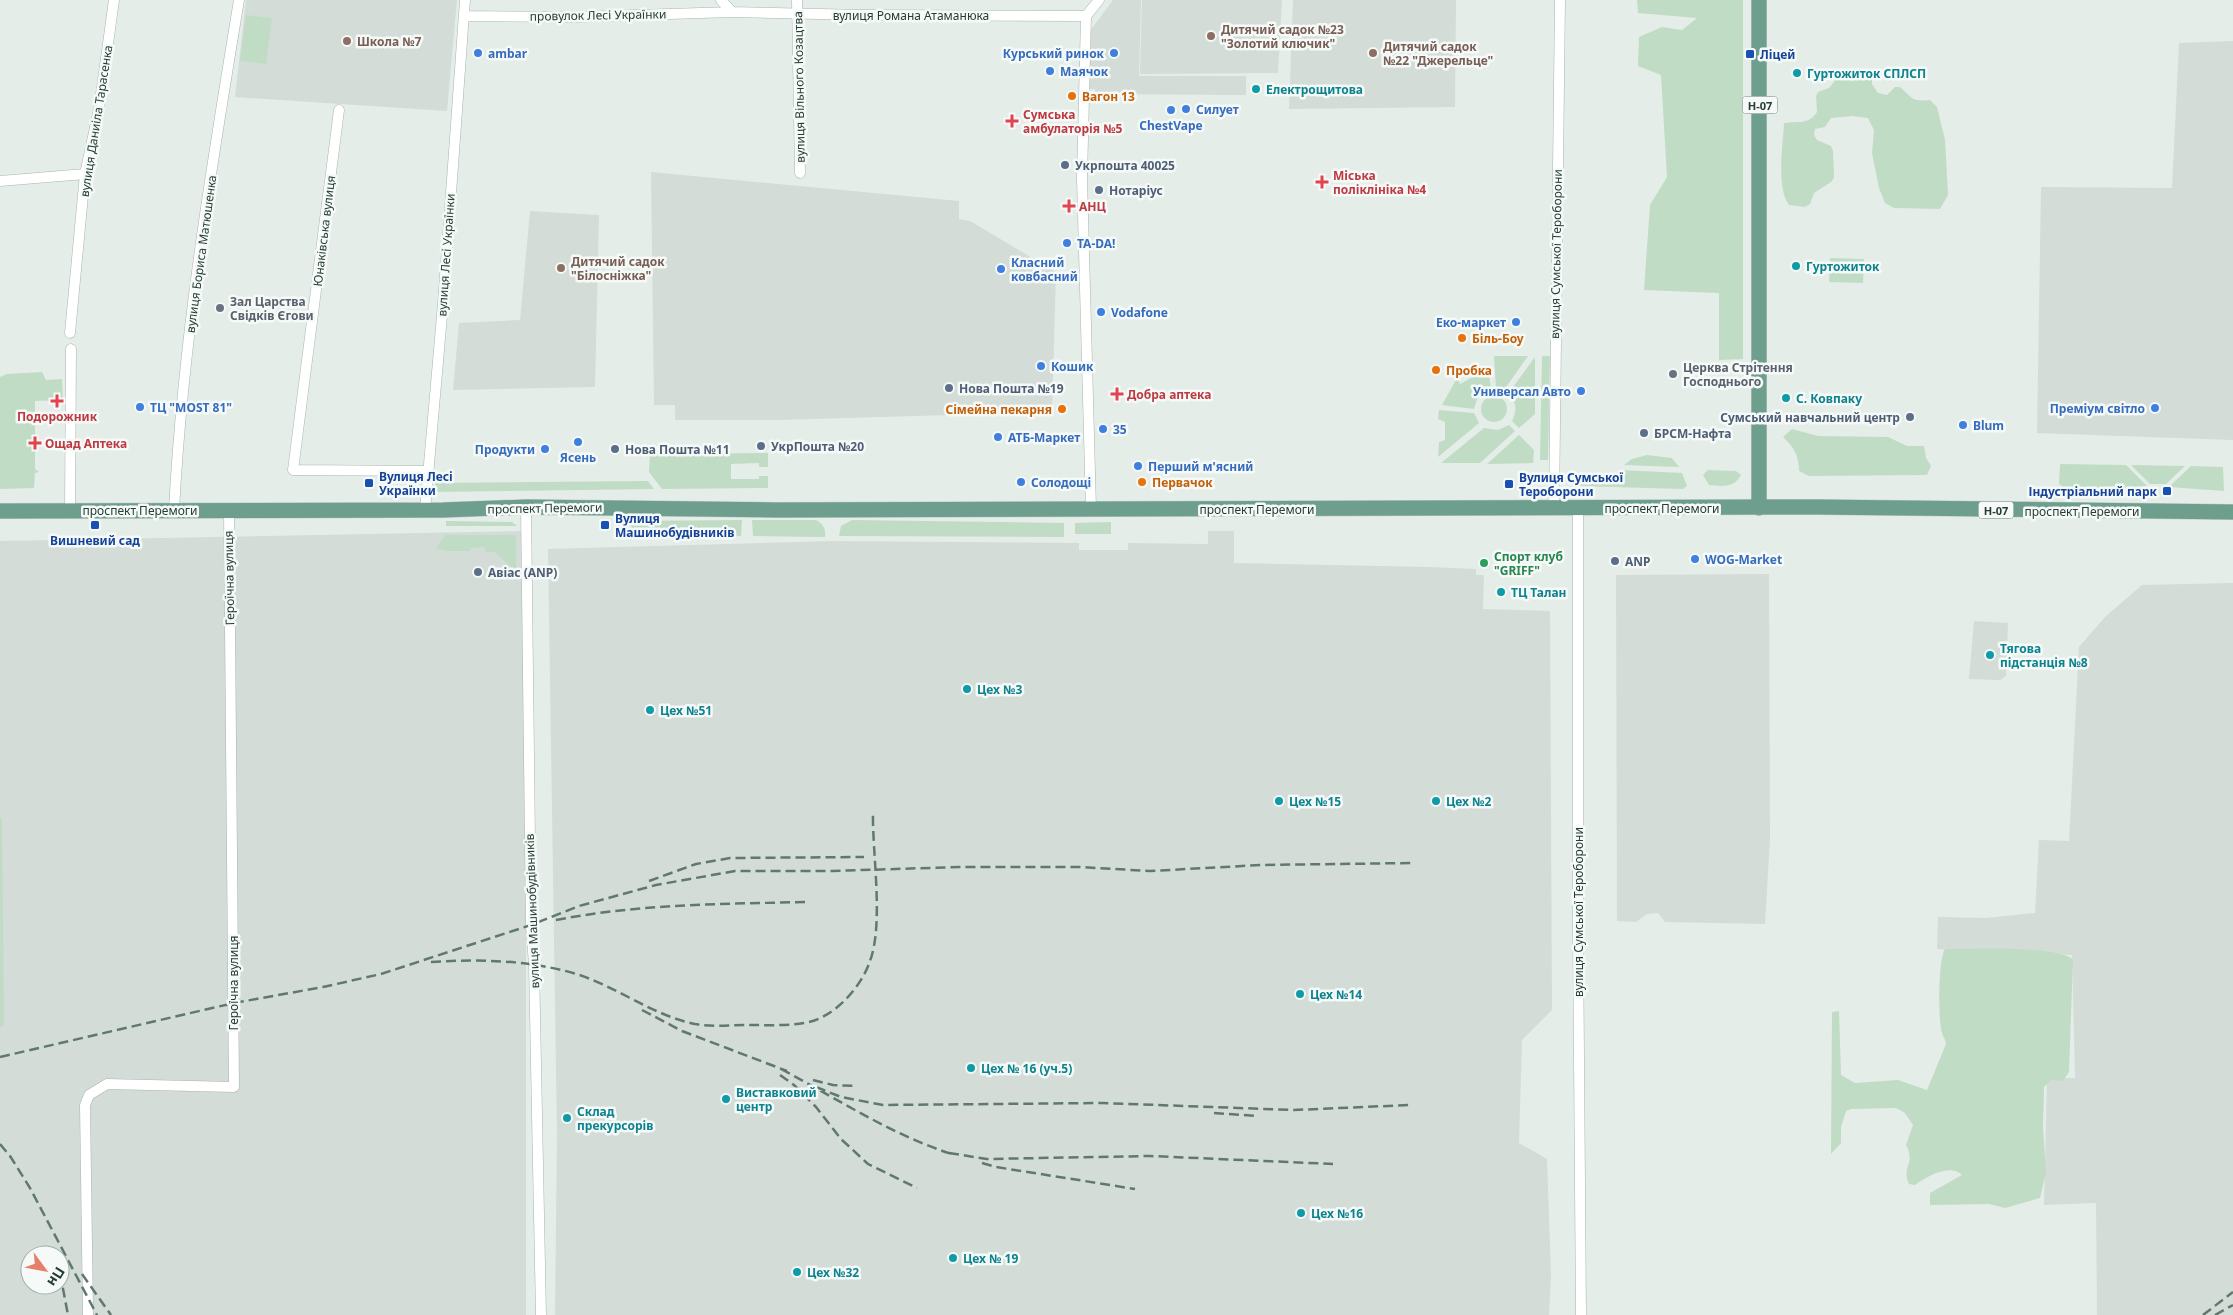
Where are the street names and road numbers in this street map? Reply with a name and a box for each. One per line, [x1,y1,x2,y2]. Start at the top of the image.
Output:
street label: провулок Лесі Українки [530,5,666,25]
street label: вулиця Романа Атаманюка [833,7,989,24]
street label: вулиця Вільного Козацтва [789,11,809,163]
street label: вулиця Даниіла Тарасенка [76,44,116,198]
road number: Н-07 [1742,96,1778,114]
street label: вулиця Сумської Тероборони [1546,169,1566,339]
street label: вулиця Бориса Матюшенка [182,174,220,334]
street label: Юнаківська вулиця [309,175,339,287]
street label: вулиця Лесі Українки [433,193,459,317]
street label: проспект Перемоги [487,498,603,518]
street label: проспект Перемоги [1605,500,1719,517]
street label: проспект Перемоги [1200,501,1314,518]
street label: проспект Перемоги [83,502,197,519]
road number: Н-07 [1978,502,2014,518]
street label: проспект Перемоги [2025,503,2139,520]
street label: Героїчна вулиця [220,530,238,626]
street label: вулиця Сумської Тероборони [1570,827,1587,997]
street label: вулиця Машинобудівників [521,833,543,989]
street label: Героїчна вулиця [225,936,242,1030]

